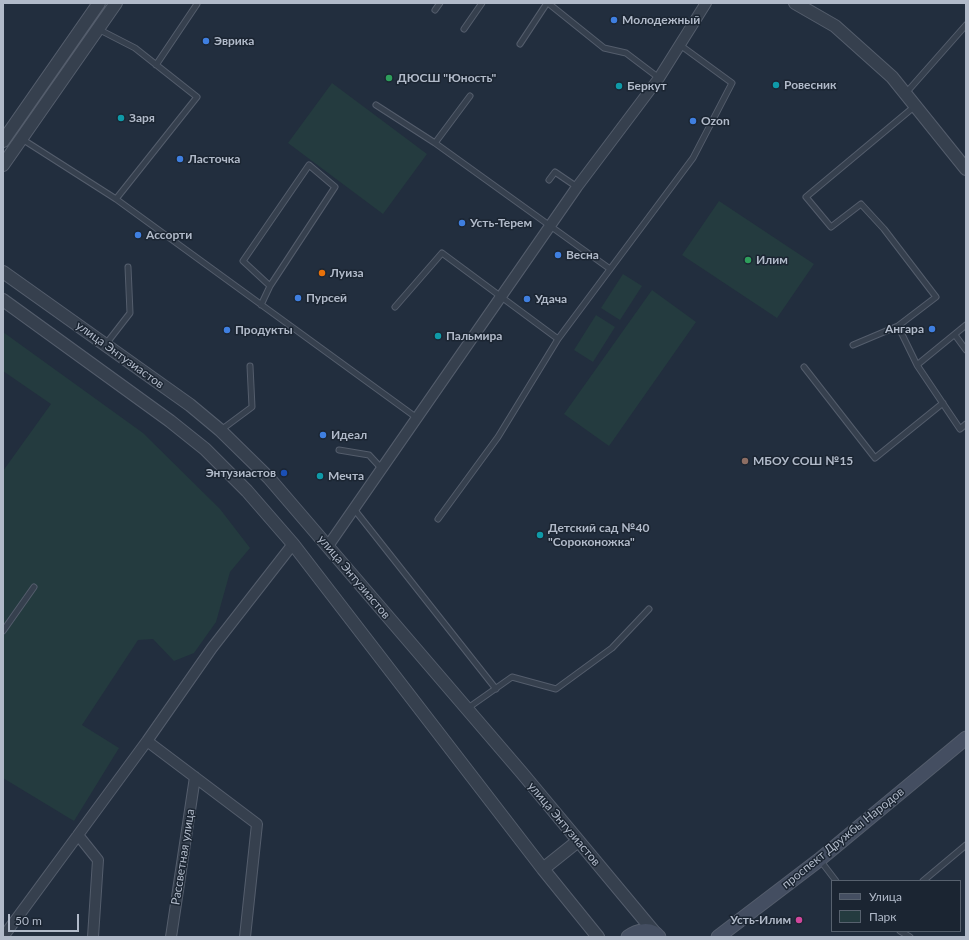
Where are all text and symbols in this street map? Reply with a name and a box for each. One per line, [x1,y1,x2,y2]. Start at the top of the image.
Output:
place label: Молодежный [622,13,700,27]
marker: Молодежный [609,15,619,25]
place label: Эврика [214,34,254,48]
marker: Эврика [201,36,211,46]
place label: ДЮСШ "Юность" [397,71,496,85]
marker: ДЮСШ "Юность" [384,73,394,83]
place label: Ровесник [784,78,837,92]
place label: Беркут [627,79,667,93]
marker: Ровесник [771,80,781,90]
marker: Беркут [614,81,624,91]
place label: Заря [129,111,155,125]
marker: Заря [116,113,126,123]
place label: Ozon [701,114,730,128]
marker: Ozon [688,116,698,126]
place label: Ласточка [188,152,240,166]
marker: Ласточка [175,154,185,164]
place label: Усть-Терем [470,216,532,230]
marker: Усть-Терем [457,218,467,228]
place label: Ассорти [146,228,192,242]
marker: Ассорти [133,230,143,240]
place label: Весна [566,248,599,262]
marker: Весна [553,250,563,260]
place label: Илим [756,253,788,267]
marker: Илим [743,255,753,265]
place label: Луиза [330,266,364,280]
marker: Луиза [317,268,327,278]
place label: Пурсей [306,291,347,305]
place label: Удача [535,292,567,306]
marker: Пурсей [293,293,303,303]
marker: Удача [522,294,532,304]
street label: улица Энтузиастов [73,318,167,392]
place label: Ангара [885,322,924,336]
place label: Продукты [235,323,293,337]
marker: Ангара [927,324,937,334]
marker: Продукты [222,325,232,335]
place label: Пальмира [446,329,502,343]
marker: Пальмира [433,331,443,341]
place label: Идеал [331,428,367,442]
marker: Идеал [318,430,328,440]
place label: МБОУ СОШ №15 [753,454,853,468]
marker: МБОУ СОШ №15 [740,456,750,466]
place label: Энтузиастов [206,466,276,480]
marker: Энтузиастов [279,468,289,478]
place label: Мечта [328,469,364,483]
marker: Мечта [315,471,325,481]
place label: Детский сад №40 "Сороконожка" [548,521,649,549]
marker: Детский сад №40 "Сороконожка" [535,530,545,540]
street label: улица Энтузиастов [315,532,393,622]
street label: улица Энтузиастов [525,779,603,869]
street label: проспект Дружбы Народов [779,784,907,892]
street label: Рассветная улица [168,808,198,906]
legend [831,880,961,932]
text: Улица [869,889,902,904]
scale bar [10,906,81,932]
text: Парк [869,909,897,924]
text: 50 m [15,913,42,928]
place label: Усть-Илим [730,913,791,927]
marker: Усть-Илим [794,915,804,925]

